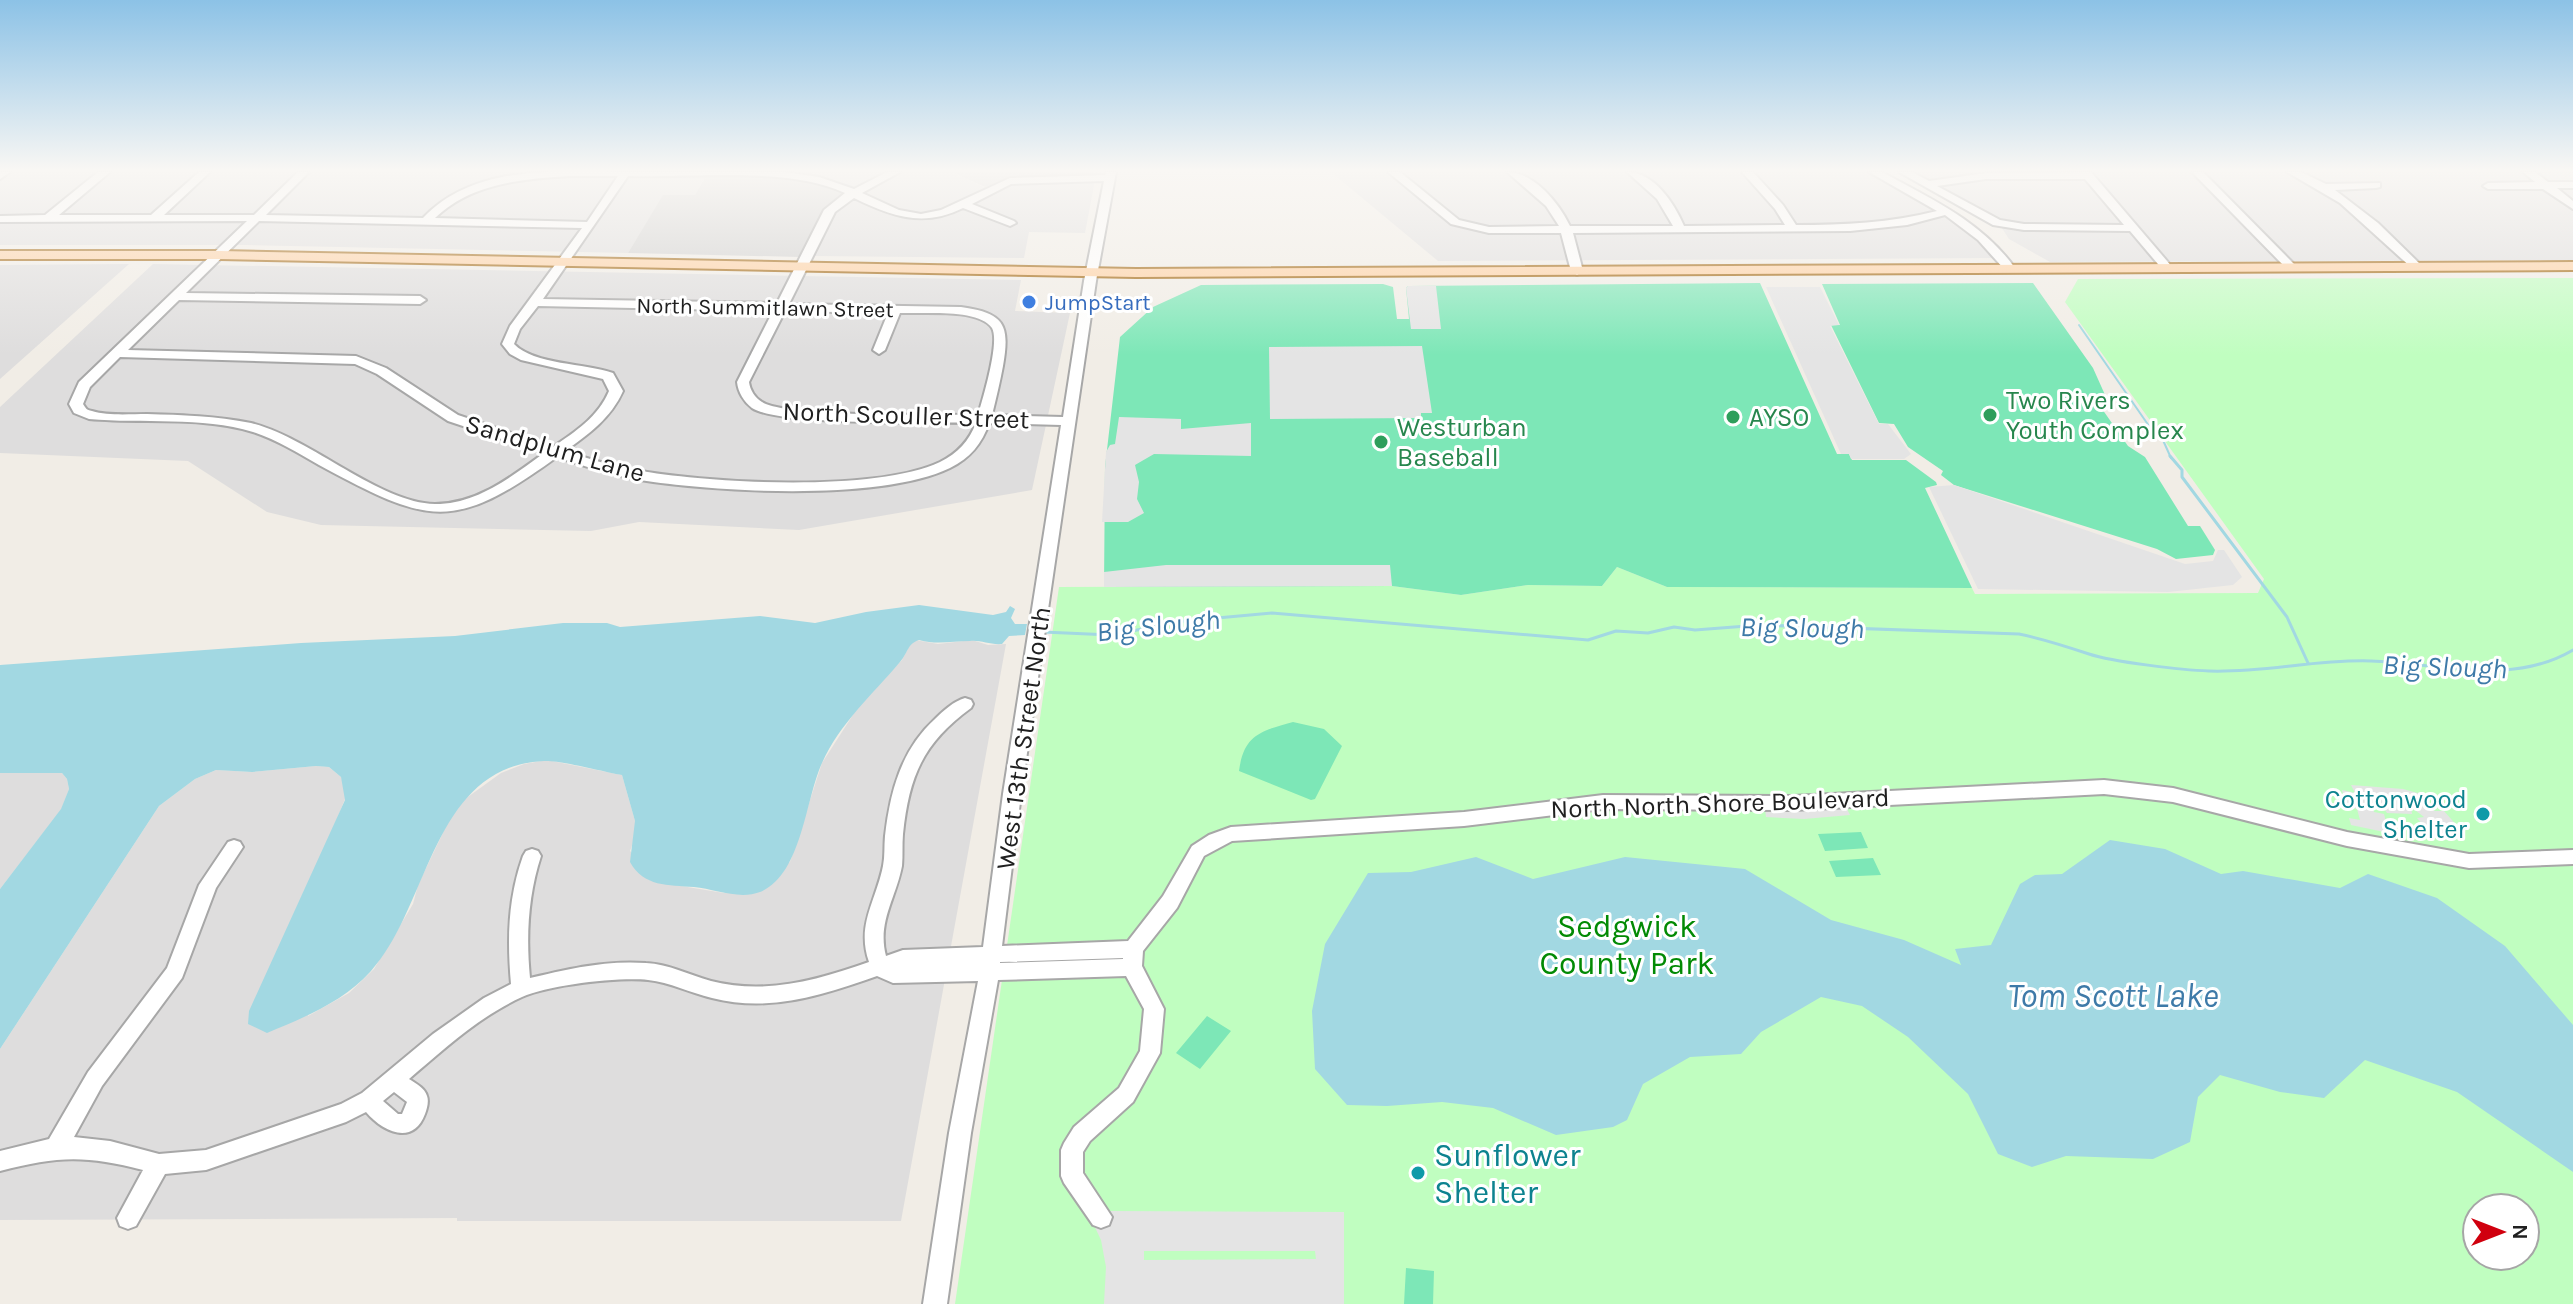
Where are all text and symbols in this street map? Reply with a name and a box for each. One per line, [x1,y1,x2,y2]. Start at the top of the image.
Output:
place label: JumpStart [1045,290,1151,316]
street label: North Summitlawn Street [636,293,894,323]
marker: JumpStart [1020,293,1038,311]
place label: Two Rivers Youth Complex [2006,385,2184,446]
street label: North Scouller Street [782,396,1030,435]
place label: AYSO [1749,402,1809,433]
marker: Two Rivers Youth Complex [1981,406,1999,424]
street label: Sandplum Lane [462,408,648,489]
marker: AYSO [1724,408,1742,426]
place label: Westurban Baseball [1397,412,1527,473]
marker: Westurban Baseball [1372,433,1390,451]
water label: Big Slough [1095,603,1222,648]
street label: West 13th Street North [990,605,1057,872]
water label: Big Slough [1740,610,1864,645]
water label: Big Slough [2382,648,2508,685]
street label: North North Shore Boulevard [1550,782,1890,825]
place label: Cottonwood Shelter [2325,784,2468,845]
marker: Cottonwood Shelter [2474,805,2492,823]
park label: Sedgwick County Park [1539,908,1715,982]
water label: Tom Scott Lake [2007,976,2219,1016]
place label: Sunflower Shelter [1434,1137,1581,1211]
marker: Sunflower Shelter [1409,1164,1427,1182]
north arrow [2461,1192,2541,1272]
text: N [2507,1224,2533,1240]

